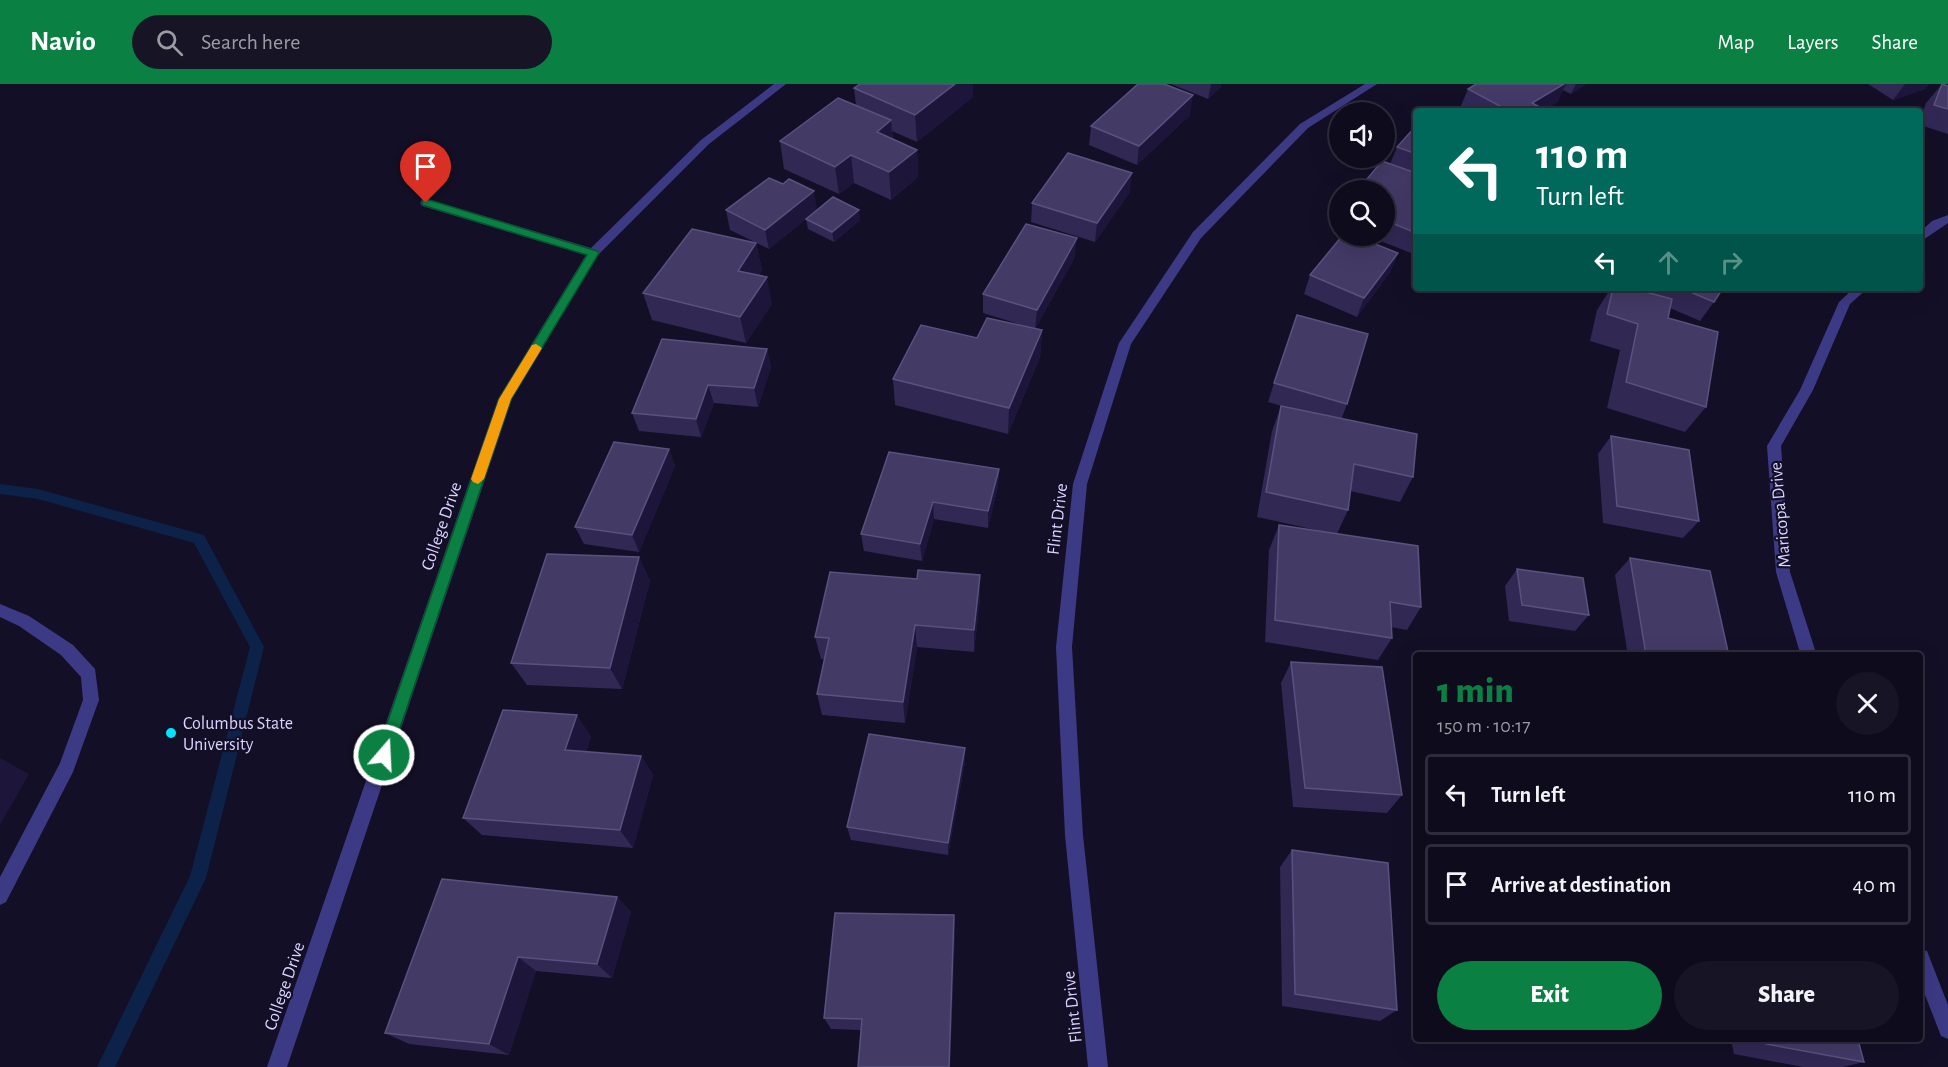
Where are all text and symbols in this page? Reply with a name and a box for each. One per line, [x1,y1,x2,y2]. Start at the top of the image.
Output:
search box [132,15,552,69]
icon: search [153,26,186,59]
text: Navio [30,28,96,56]
text: Search here [201,31,300,53]
text: Map [1718,32,1754,53]
text: Layers [1787,32,1838,53]
text: Share [1871,32,1918,53]
map controls [1329,102,1395,246]
button: sound [1329,102,1395,168]
icon: left [1437,132,1515,210]
text: 110 m [1536,134,1628,176]
pin [400,141,451,203]
icon: arrive [409,150,442,183]
button: search [1329,180,1395,246]
text: Turn left [1536,183,1624,210]
icon: left [1589,246,1622,279]
icon: ahead [1652,246,1685,279]
icon: right [1715,246,1748,279]
street label: Maricopa Drive [1767,461,1795,568]
street label: College Drive [418,480,465,573]
street label: Flint Drive [1045,482,1071,556]
button: close [1836,672,1899,735]
text: 1 min [1437,673,1514,709]
place label: Columbus State University [183,715,293,754]
text: 150 m · 10:17 [1437,716,1531,736]
position arrow [352,723,416,787]
marker: Columbus State University [164,726,178,740]
icon: left [1440,778,1473,811]
text: Turn left [1491,784,1565,806]
text: 110 m [1848,784,1896,806]
icon: arrive [1440,868,1473,901]
text: Arrive at destination [1491,874,1671,896]
text: 40 m [1853,874,1896,896]
street label: College Drive [261,940,308,1033]
button: Exit [1437,961,1662,1030]
button: Share [1674,961,1899,1030]
street label: Flint Drive [1060,970,1086,1044]

